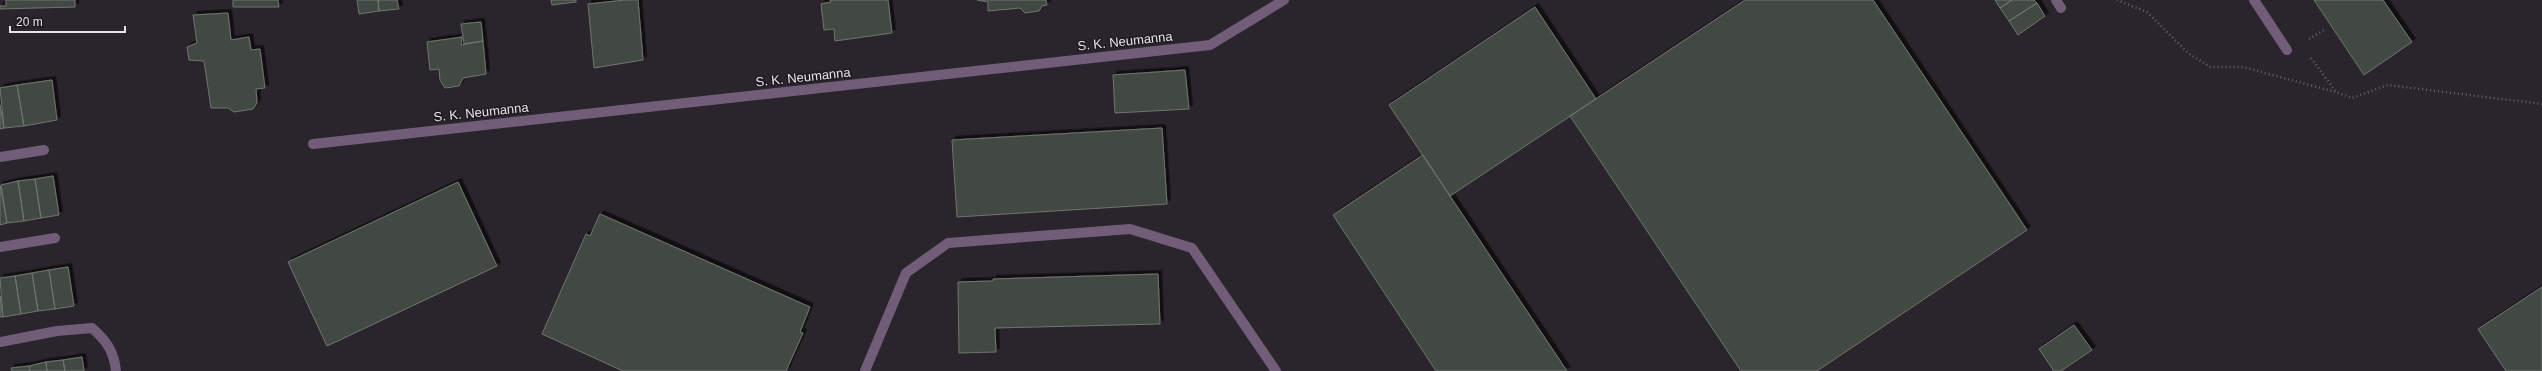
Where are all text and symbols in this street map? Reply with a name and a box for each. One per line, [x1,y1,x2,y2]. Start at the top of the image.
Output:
scale bar [10,8,125,34]
text: 20 m [16,15,43,29]
street label: S. K. Neumanna [1077,28,1174,53]
street label: S. K. Neumanna [755,64,852,89]
street label: S. K. Neumanna [433,99,530,124]

